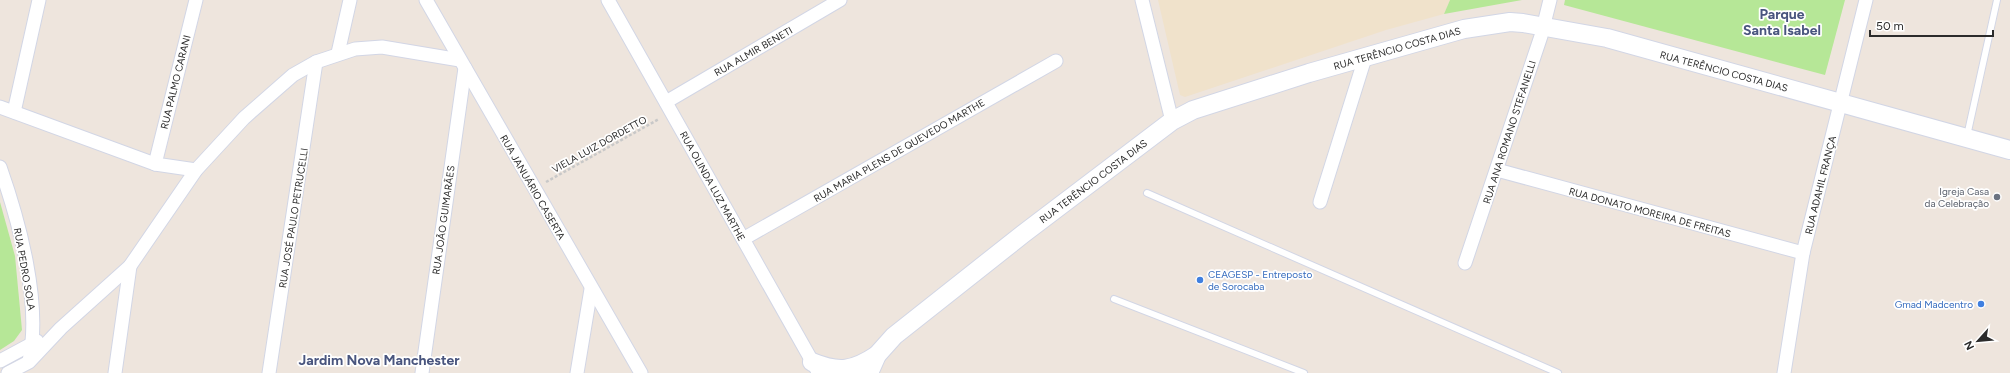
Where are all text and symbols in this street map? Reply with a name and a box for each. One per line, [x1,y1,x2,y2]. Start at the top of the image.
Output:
district label: Parque Santa Isabel [1743,6,1821,39]
scale bar [1870,12,1993,38]
text: 50 m [1876,19,1904,33]
street label: RUA ALMIR BENETI [712,24,795,79]
street label: RUA TERÊNCIO COSTA DIAS [1332,24,1462,73]
street label: RUA PALMO CARANI [158,34,193,131]
street label: RUA TERÊNCIO COSTA DIAS [1659,48,1789,95]
street label: RUA ANA ROMANO STEFANELLI [1480,59,1539,206]
street label: RUA MARIA PLENS DE QUEVEDO MARTHE [811,96,987,205]
street label: VIELA LUIZ DORDETTO [550,113,649,176]
street label: RUA OLINDA LUZ MARTHE [677,129,748,244]
street label: RUA JANUÁRIO CASERTA [497,132,568,242]
street label: RUA ADAHIL FRANÇA [1802,134,1839,236]
street label: RUA TERÊNCIO COSTA DIAS [1037,137,1150,226]
street label: RUA JOSÉ PAULO PETRUCELLI [276,147,311,289]
street label: RUA JOÃO GUIMARÃES [429,165,458,276]
street label: RUA DONATO MOREIRA DE FREITAS [1567,185,1732,240]
place label: Igreja Casa da Celebração [1925,185,1989,210]
marker: Igreja Casa da Celebração [1992,192,2002,202]
street label: RUA PEDRO SOLA [11,227,38,312]
place label: CEAGESP - Entreposto de Sorocaba [1208,268,1312,293]
marker: CEAGESP - Entreposto de Sorocaba [1195,275,1205,285]
place label: Gmad Madcentro [1895,298,1973,311]
marker: Gmad Madcentro [1976,299,1986,309]
north arrow [1958,321,1998,361]
text: N [1962,339,1977,352]
district label: Jardim Nova Manchester [299,352,460,369]

